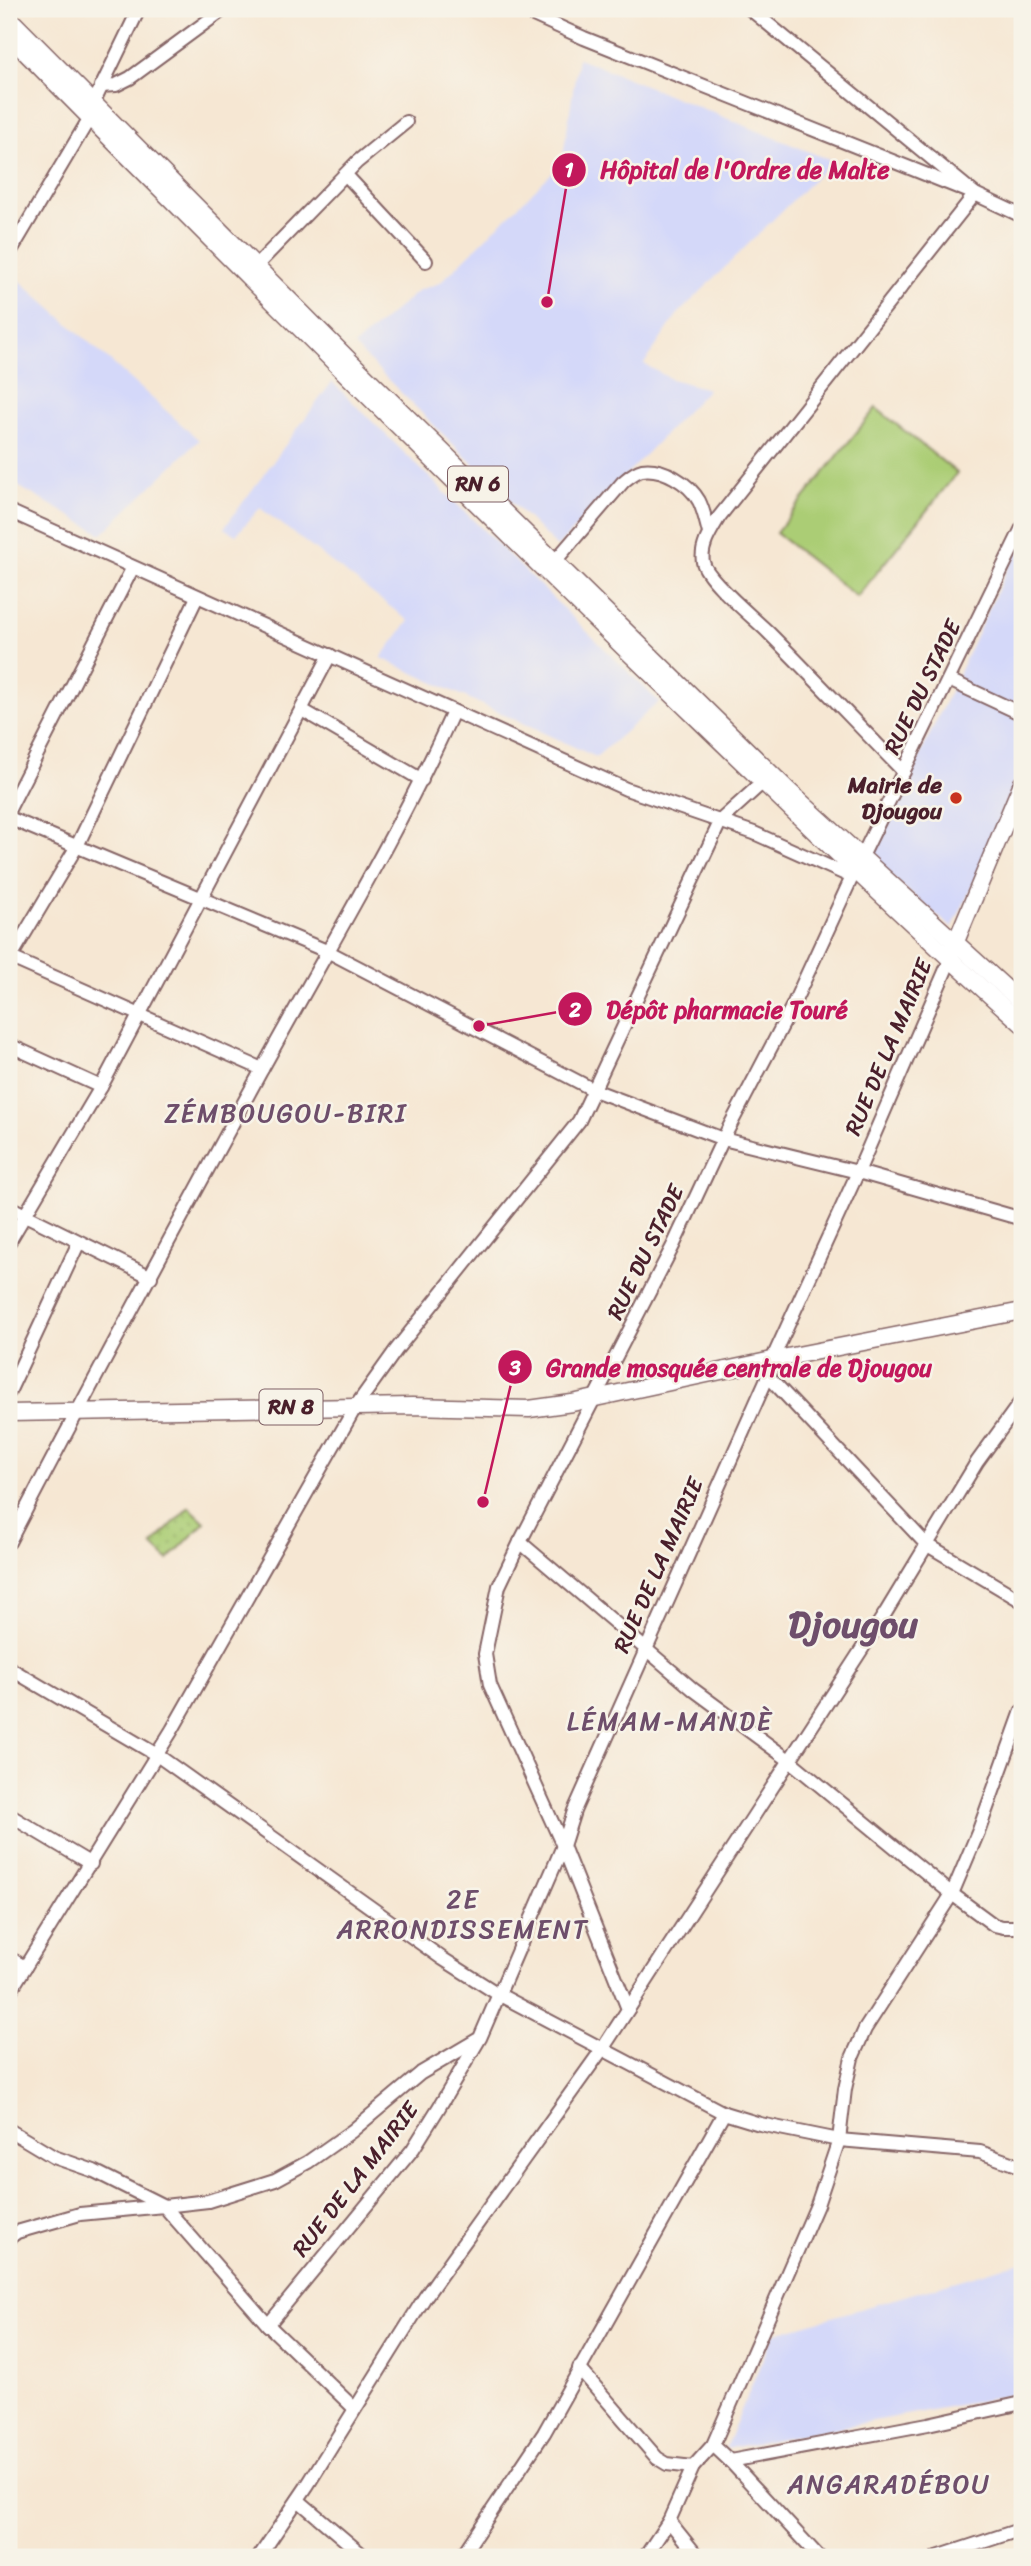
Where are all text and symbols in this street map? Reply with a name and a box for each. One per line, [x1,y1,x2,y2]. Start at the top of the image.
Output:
callout: Hôpital de l'Ordre de Malte [551,148,904,193]
text: Hôpital de l'Ordre de Malte [600,149,890,191]
text: 1 [564,151,574,189]
road number: RN 6 [448,466,508,502]
street label: RUE DU STADE [872,611,973,762]
place label: Mairie de Djougou [847,765,943,832]
marker: Mairie de Djougou [948,790,964,806]
street label: RUE DE LA MAIRIE [833,951,945,1142]
callout: Dépôt pharmacie Touré [557,987,861,1032]
text: Dépôt pharmacie Touré [606,989,848,1031]
text: 2 [568,991,581,1029]
district label: ZÉMBOUGOU-BIRI [164,1090,408,1136]
street label: RUE DU STADE [595,1176,696,1327]
callout: Grande mosquée centrale de Djougou [497,1345,946,1390]
text: Grande mosquée centrale de Djougou [546,1347,933,1389]
text: 3 [508,1349,521,1387]
road number: RN 8 [260,1390,322,1424]
street label: RUE DE LA MAIRIE [601,1470,716,1660]
district label: Djougou [788,1592,919,1657]
district label: LÉMAM-MANDÈ [567,1698,773,1744]
district label: 2E ARRONDISSEMENT [336,1876,589,1952]
street label: RUE DE LA MAIRIE [281,2091,430,2266]
district label: ANGARADÉBOU [786,2461,991,2507]

